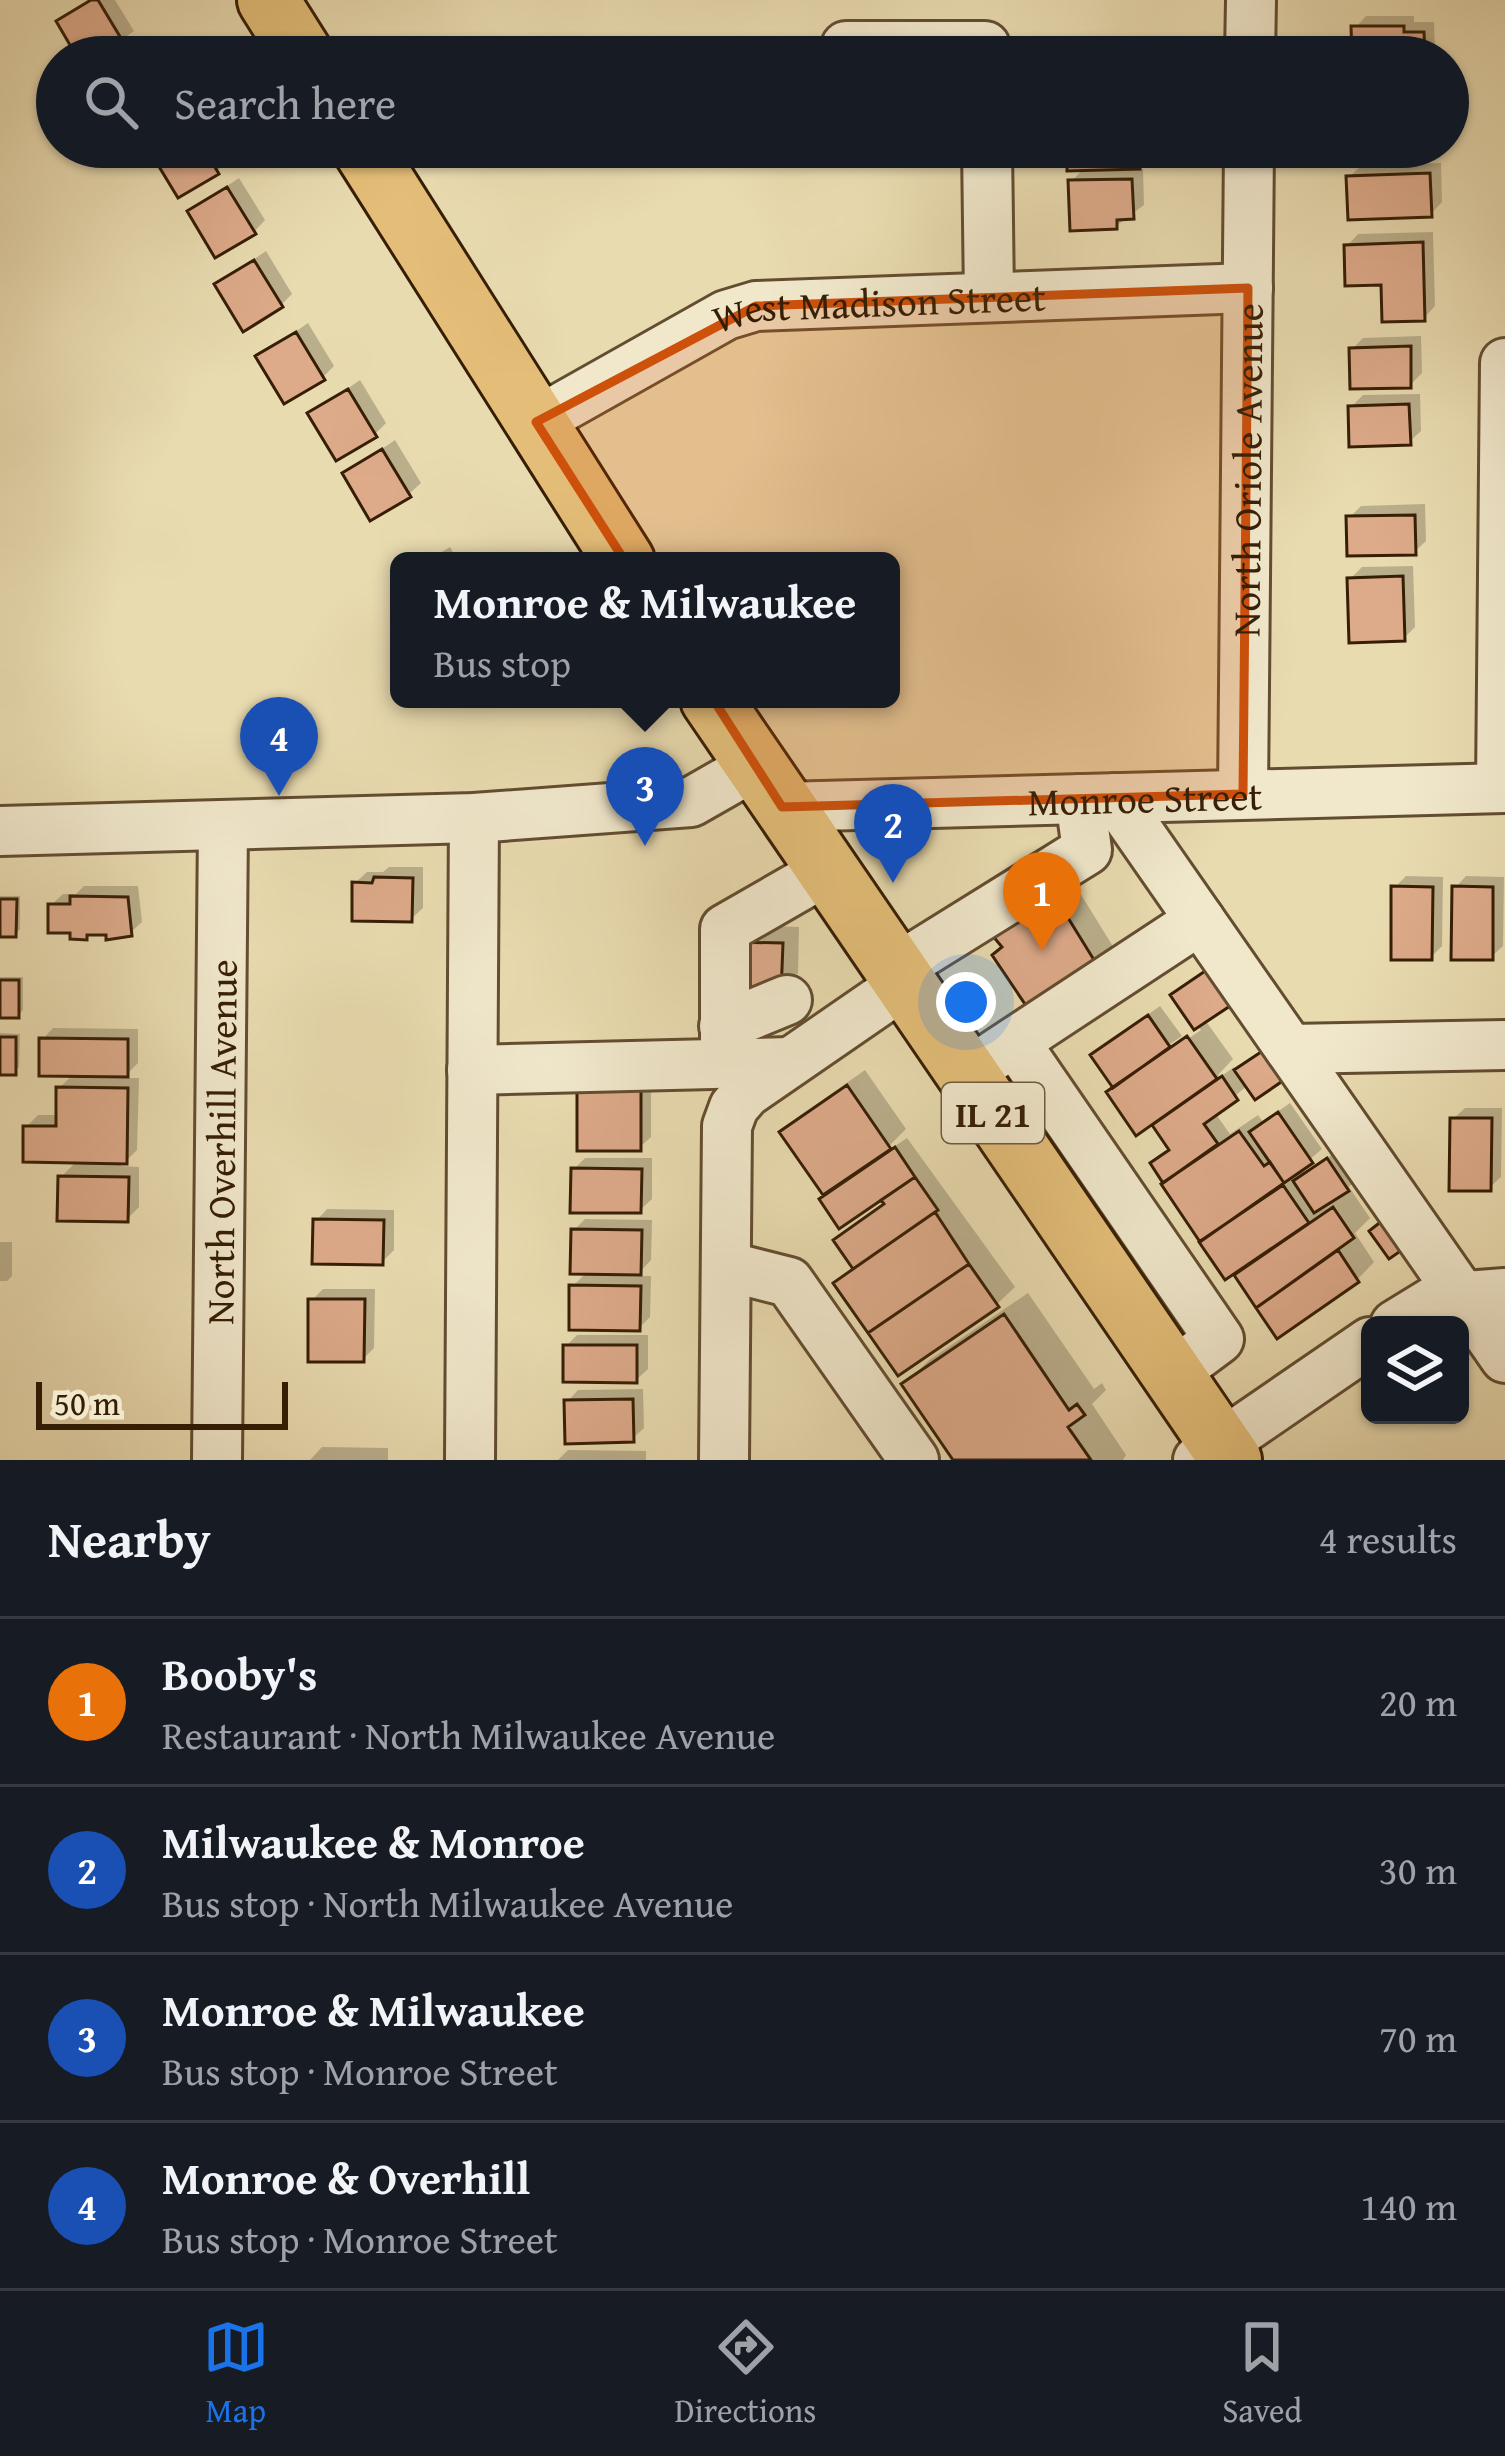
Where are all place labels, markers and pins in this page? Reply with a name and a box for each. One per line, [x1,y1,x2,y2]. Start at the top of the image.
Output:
pin: 4 [240,697,318,796]
pin: 3 [606,747,684,846]
pin: 2 [854,784,932,883]
pin: 1 [1003,852,1081,951]

